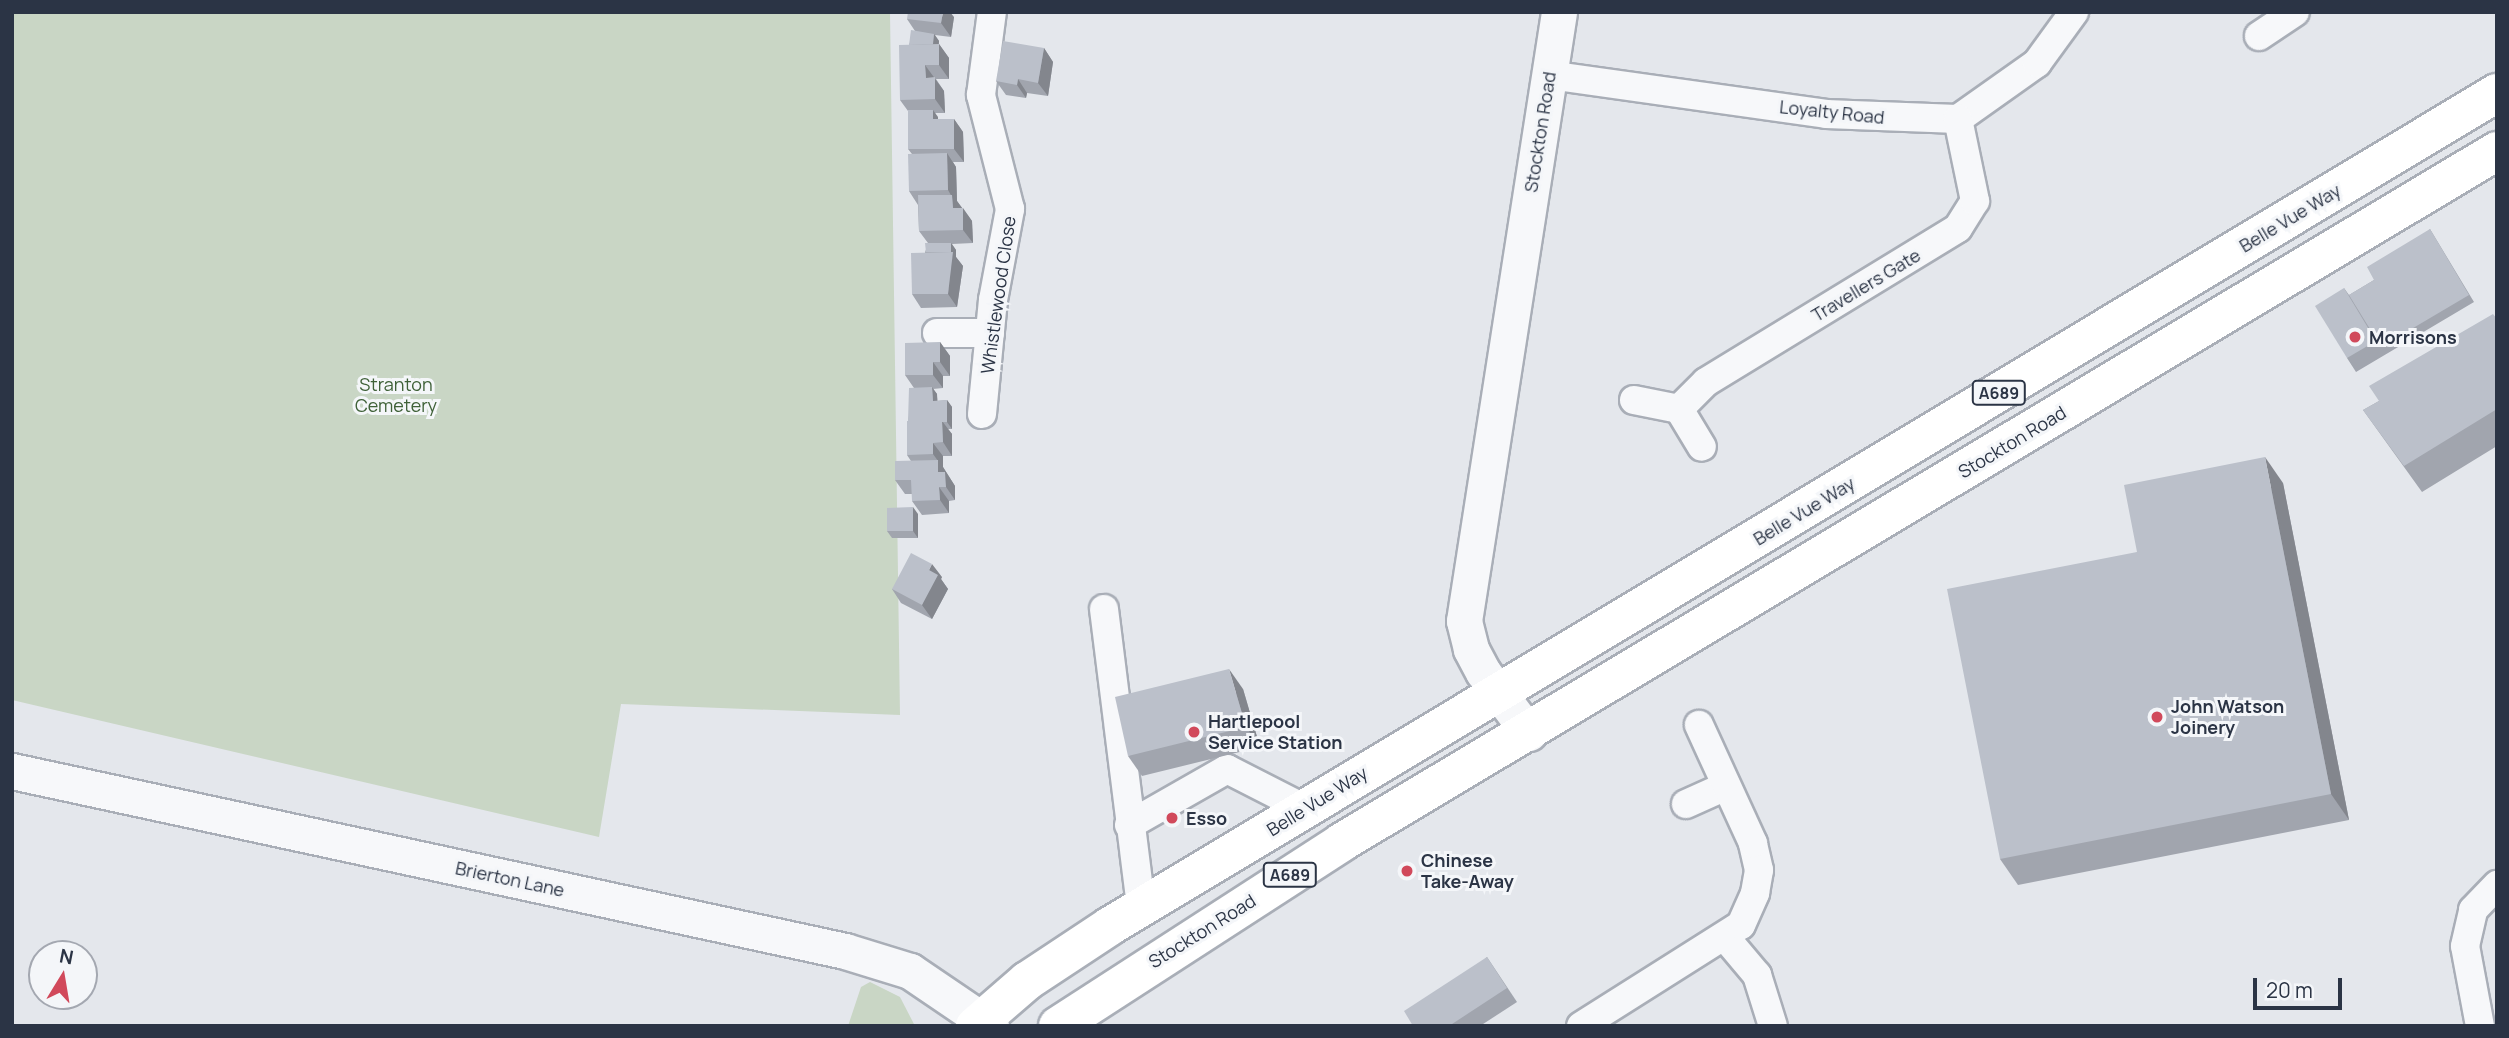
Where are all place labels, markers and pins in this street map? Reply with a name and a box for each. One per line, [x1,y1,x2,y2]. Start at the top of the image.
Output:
place label: Morrisons [2369,326,2457,348]
marker: Morrisons [2347,329,2363,345]
place label: John Watson Joinery [2171,696,2284,738]
marker: John Watson Joinery [2149,709,2165,725]
place label: Hartlepool Service Station [1208,711,1343,754]
marker: Hartlepool Service Station [1186,724,1202,740]
place label: Esso [1186,807,1227,829]
marker: Esso [1164,810,1180,826]
place label: Chinese Take-Away [1421,850,1514,892]
marker: Chinese Take-Away [1399,863,1415,879]

